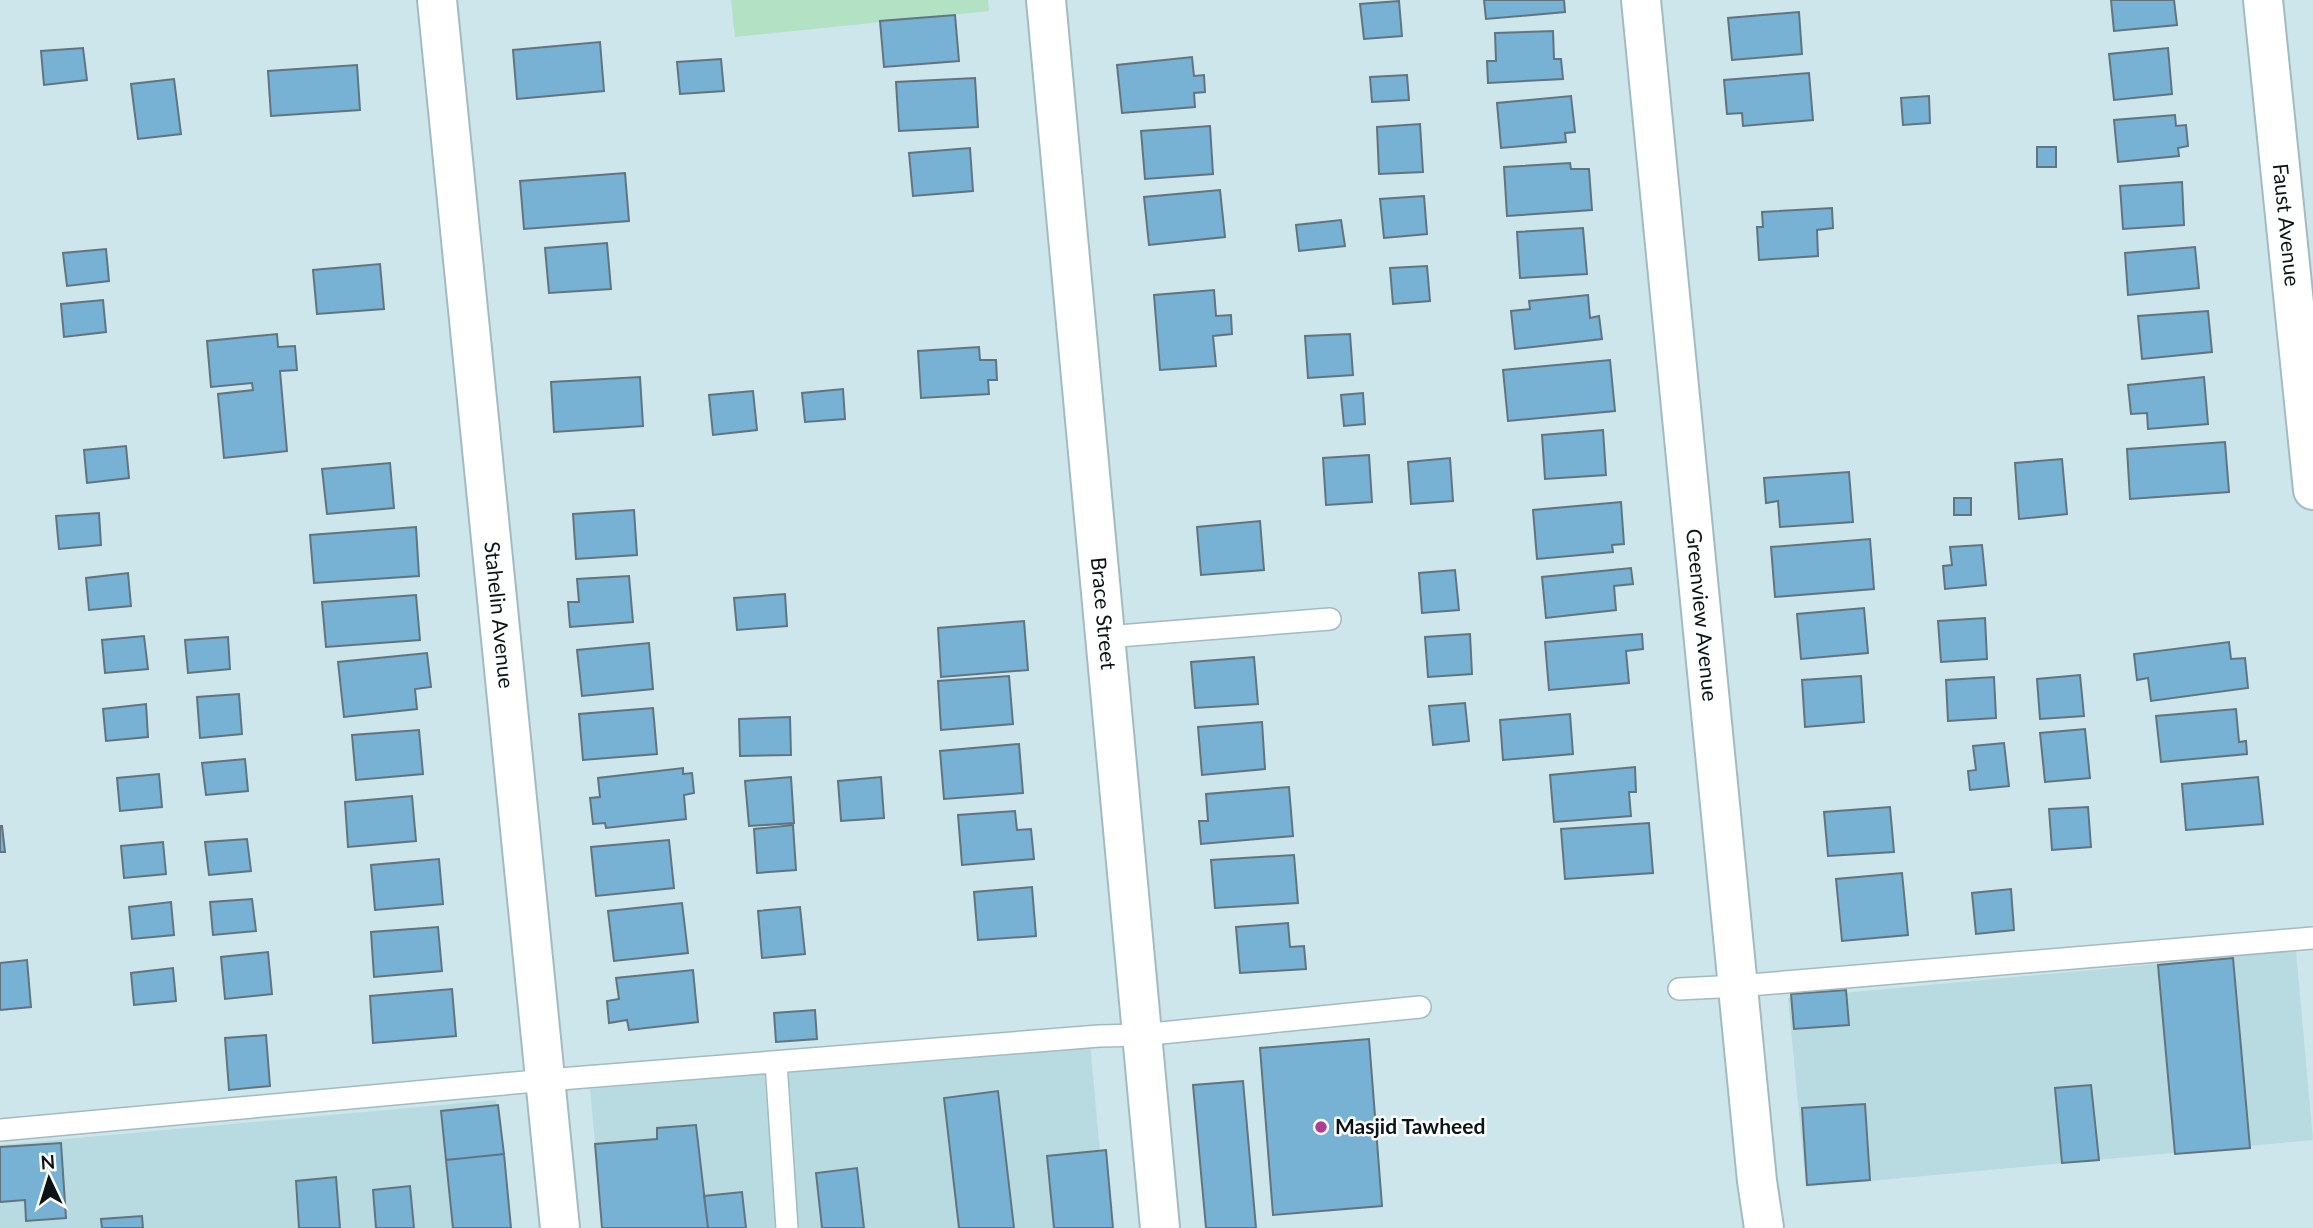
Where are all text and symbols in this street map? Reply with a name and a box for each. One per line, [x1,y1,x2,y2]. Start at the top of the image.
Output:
street label: Faust Avenue [2269,162,2306,287]
street label: Greenview Avenue [1682,527,1724,702]
street label: Stahelin Avenue [480,540,520,689]
street label: Brace Street [1087,556,1122,671]
place label: Masjid Tawheed [1335,1113,1485,1138]
marker: Masjid Tawheed [1313,1119,1329,1135]
north arrow [14,1144,84,1214]
text: N [40,1150,56,1174]

